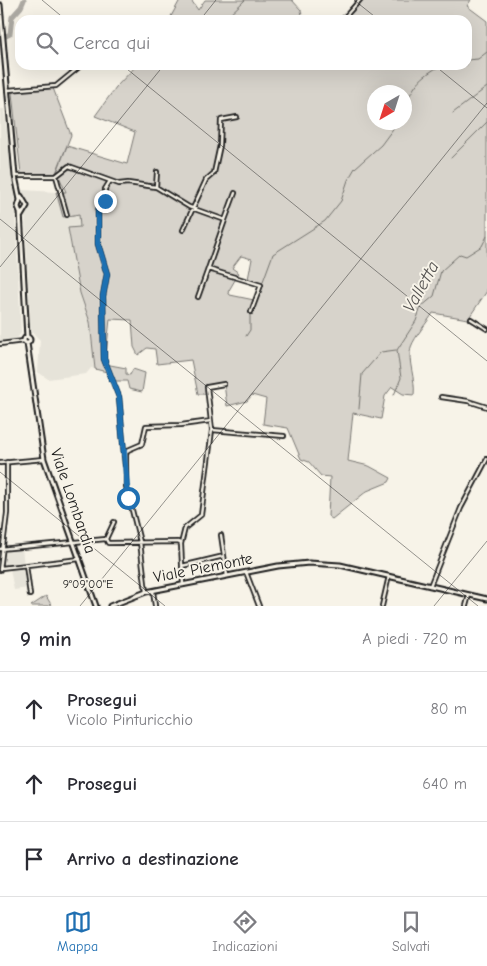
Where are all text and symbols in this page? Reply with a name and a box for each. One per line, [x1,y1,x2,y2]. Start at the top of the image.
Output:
search box [15,15,472,70]
icon: search [33,29,61,57]
text: Cerca qui [73,32,150,54]
north arrow [367,85,412,130]
route end [94,190,117,213]
water label: Valletta [398,258,444,316]
street label: Viale Lombardia [47,446,99,556]
route start [117,487,140,510]
street label: Viale Piemonte [152,550,254,586]
text: 9°09'00"E [63,577,113,591]
text: 9 min [20,627,72,651]
text: A piedi · 720 m [362,630,467,648]
text: Prosegui [67,689,137,711]
icon: ahead [20,695,48,723]
text: 80 m [430,700,467,718]
text: Vicolo Pinturicchio [67,711,193,729]
icon: ahead [20,770,48,798]
text: Prosegui [67,773,137,795]
text: 640 m [422,775,467,793]
icon: arrive [20,845,48,873]
text: Arrivo a destinazione [67,848,239,870]
tab: Mappa [57,908,98,955]
tab: Indicazioni [212,908,278,955]
tab: Salvati [392,908,430,955]

